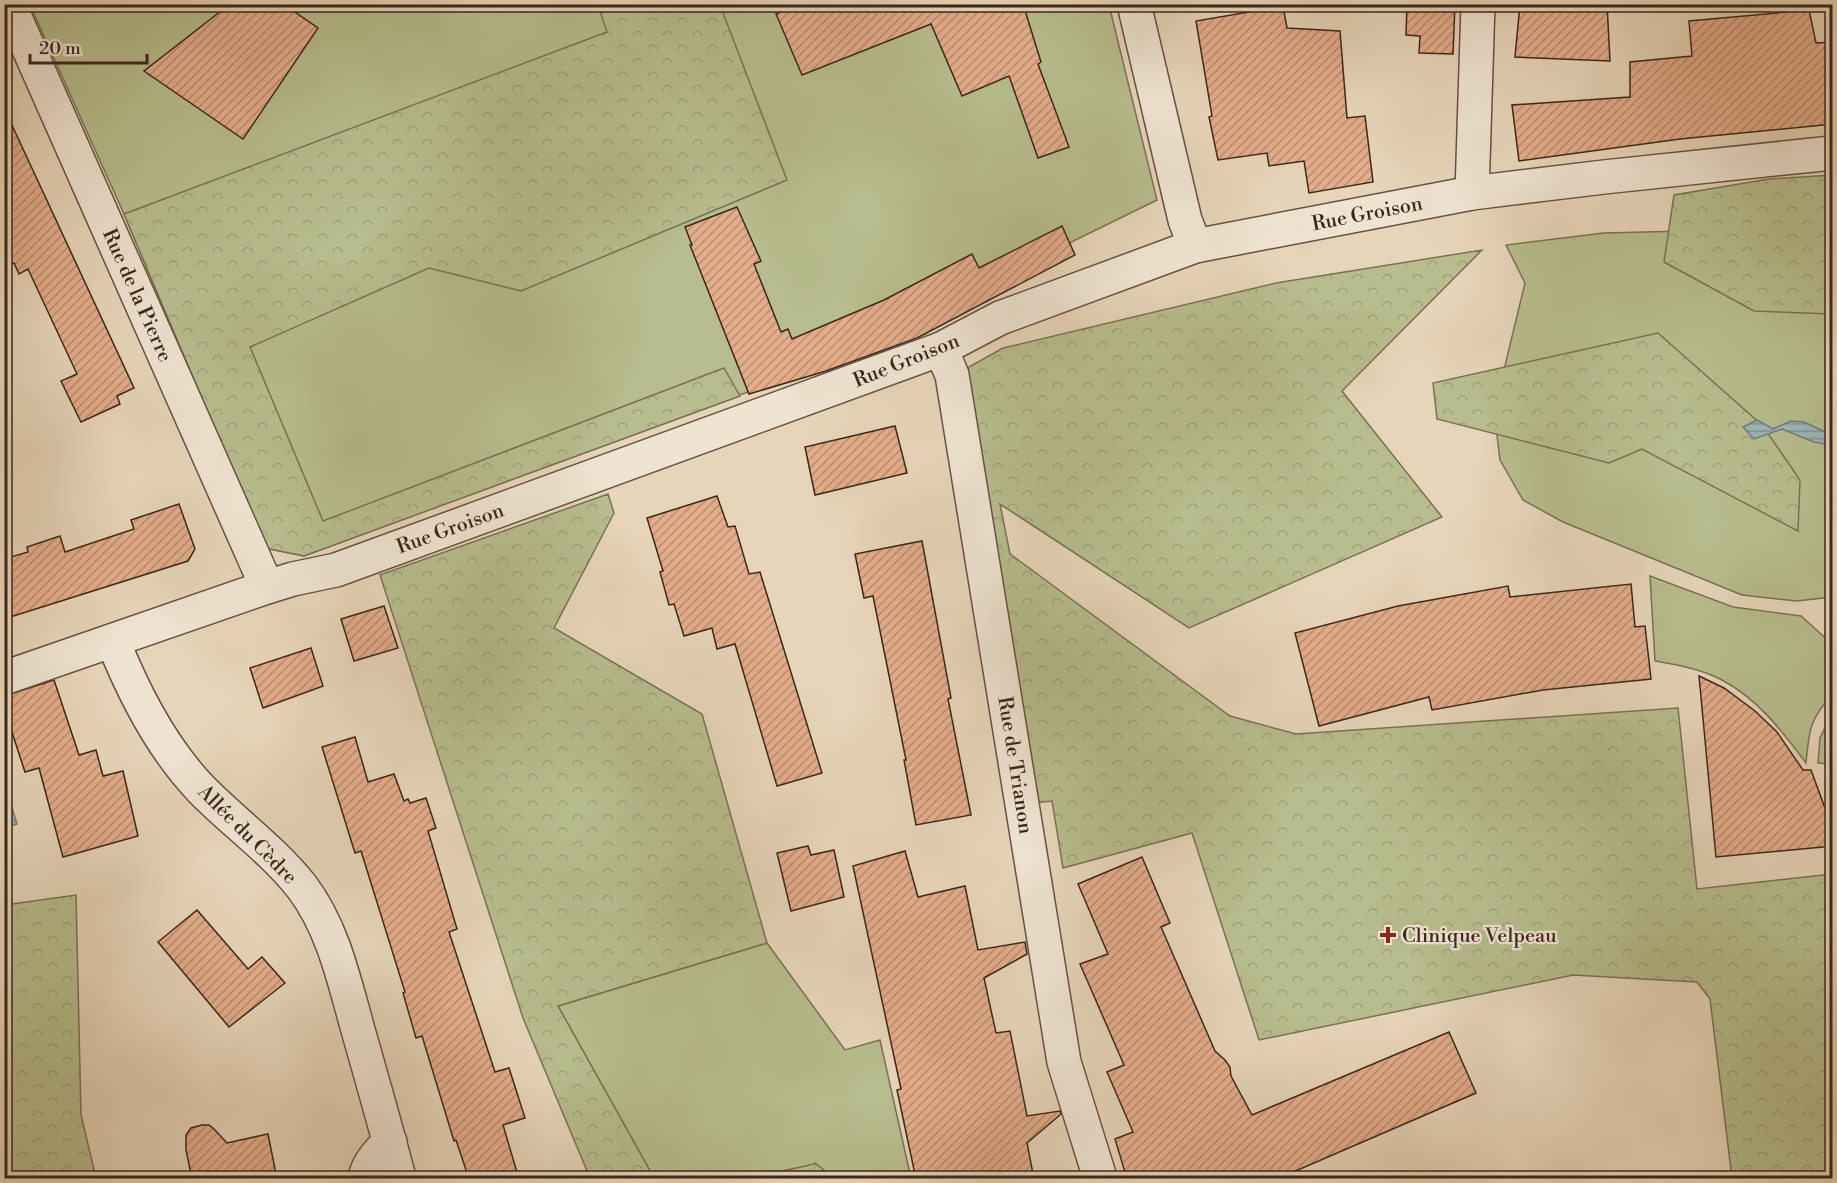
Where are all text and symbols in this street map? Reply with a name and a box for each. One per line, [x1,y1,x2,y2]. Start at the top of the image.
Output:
scale bar [30,27,147,65]
text: 20 m [39,37,81,60]
street label: Rue Groison [1310,191,1425,237]
street label: Rue de la Pierre [96,225,177,366]
street label: Rue Groison [850,329,963,394]
street label: Rue Groison [393,498,508,560]
street label: Rue de Trianon [991,695,1038,836]
street label: Allée du Cèdre [191,779,302,890]
place label: Clinique Velpeau [1402,924,1557,949]
marker: Clinique Velpeau [1379,926,1397,944]

